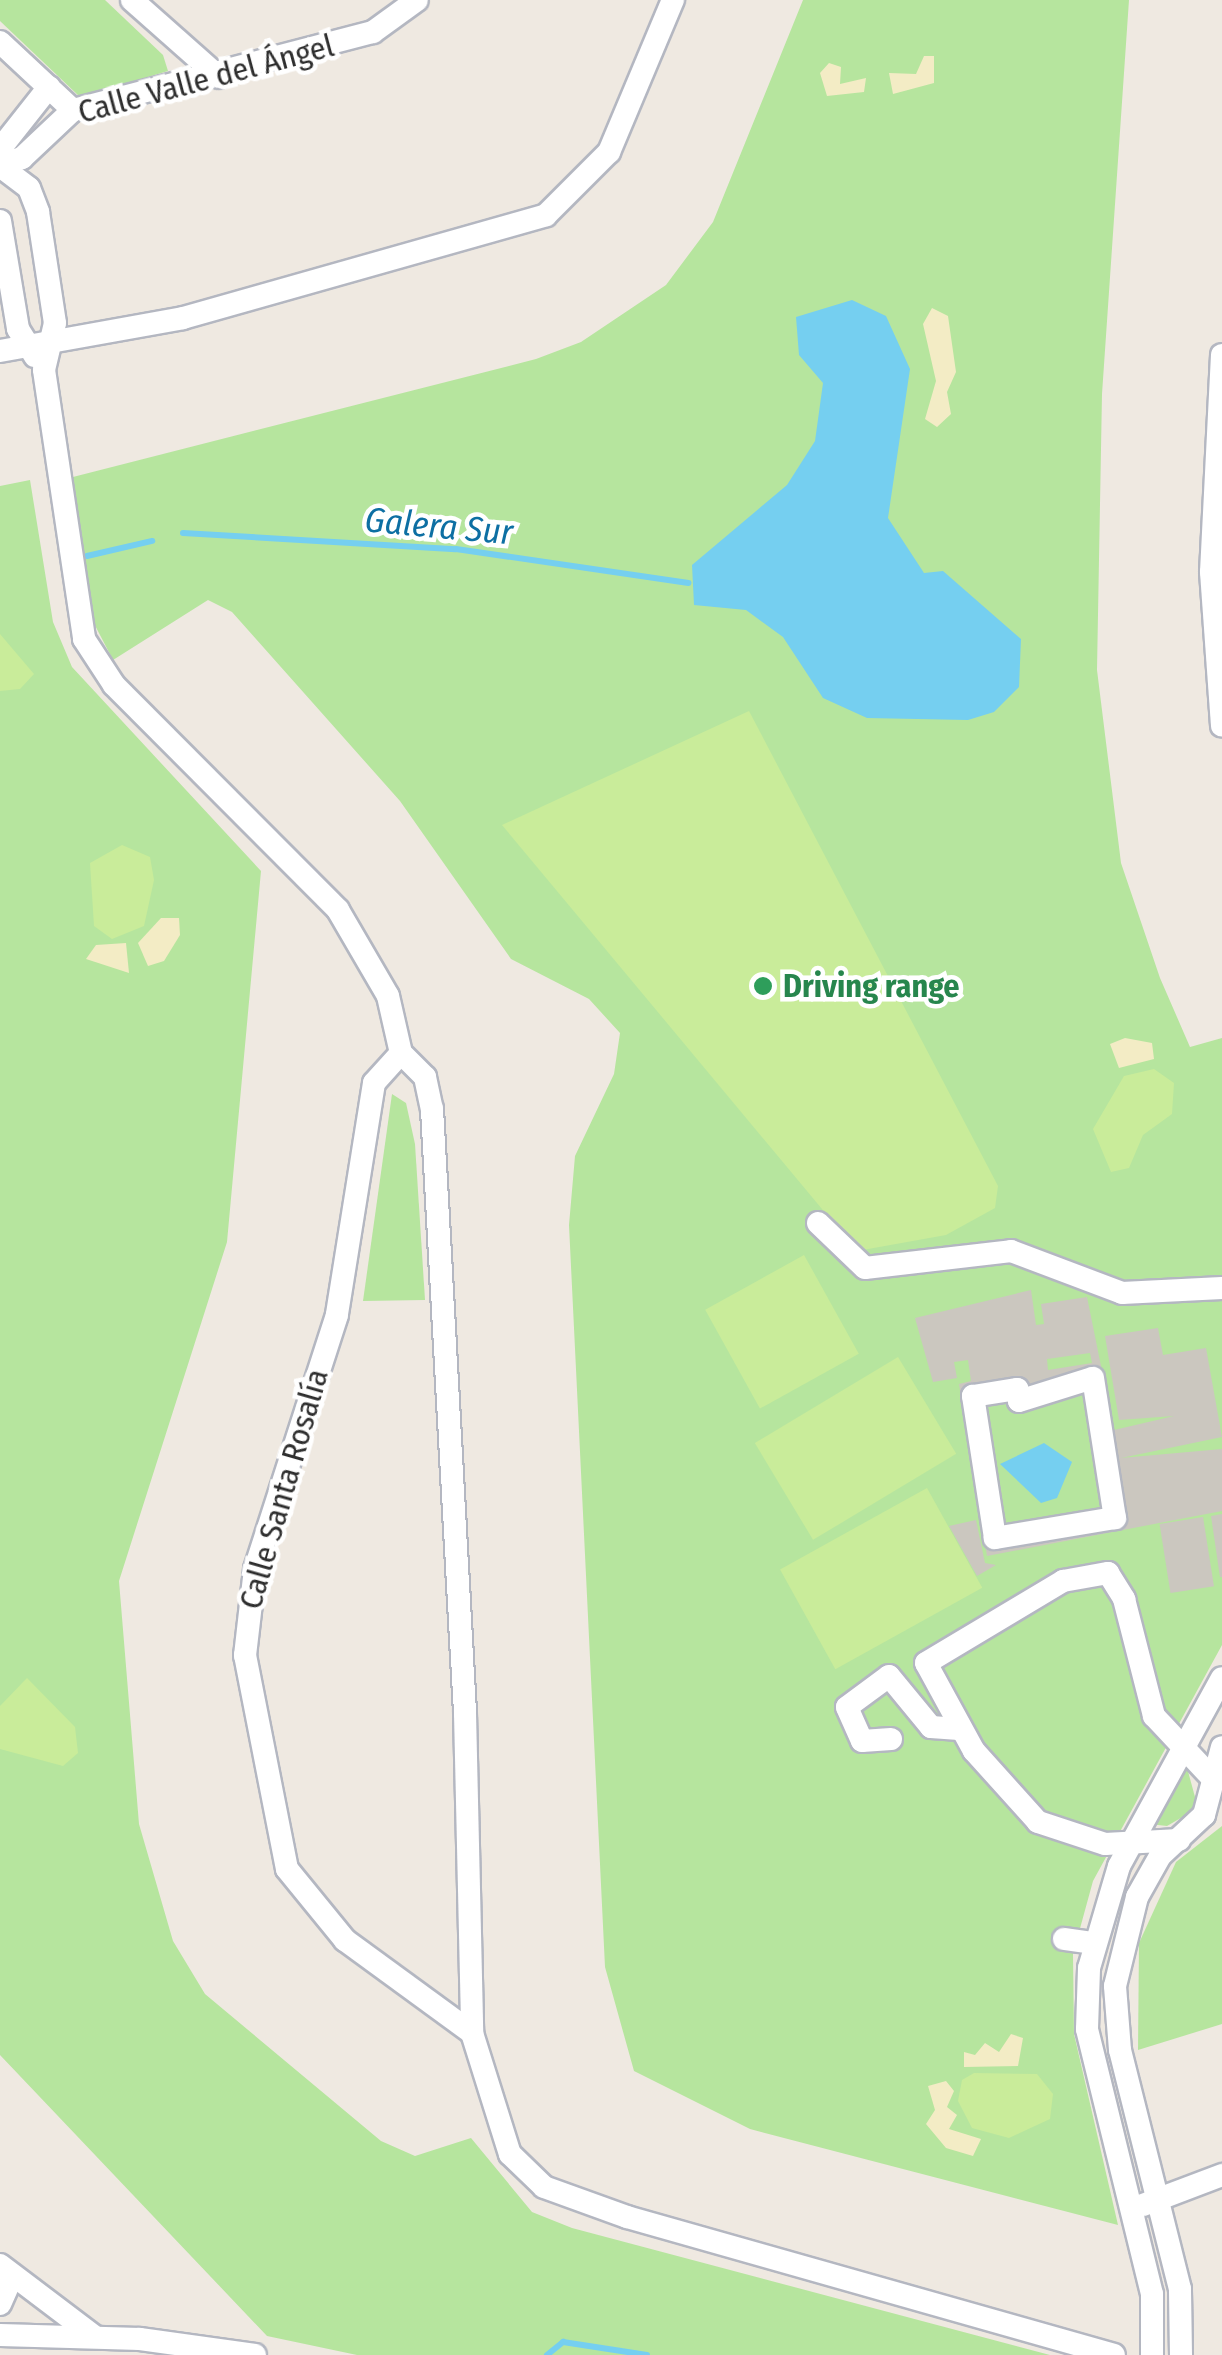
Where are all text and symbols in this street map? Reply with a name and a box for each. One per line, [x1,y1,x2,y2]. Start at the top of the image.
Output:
street label: Calle Valle del Ángel [74,26,338,132]
water label: Galera Sur [363,499,515,553]
place label: Driving range [783,967,960,1005]
marker: Driving range [752,975,774,997]
street label: Calle Santa Rosalía [231,1365,337,1613]

